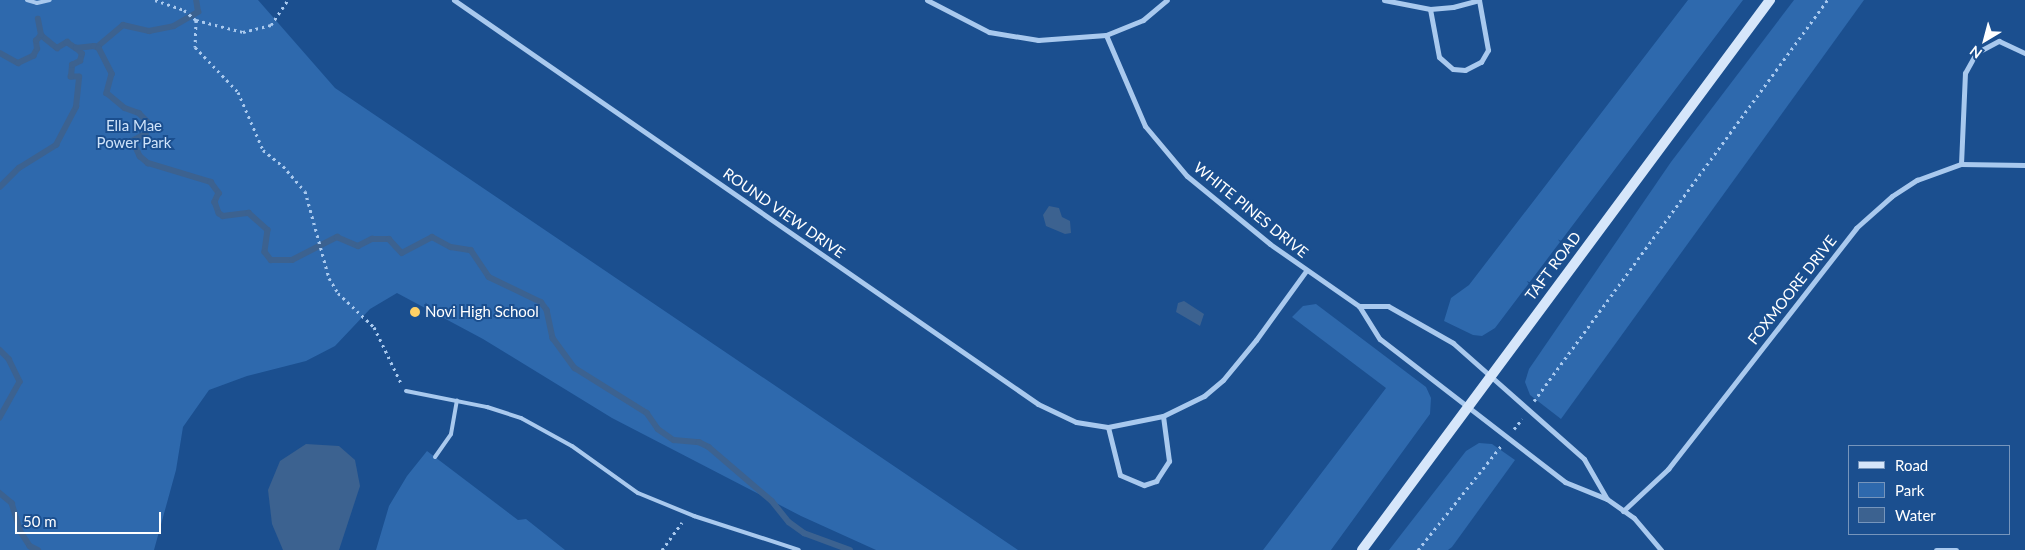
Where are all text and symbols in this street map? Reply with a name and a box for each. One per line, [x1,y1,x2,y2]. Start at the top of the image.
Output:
north arrow [1960,15,2010,65]
text: N [1966,42,1985,62]
park label: Ella Mae Power Park [96,116,172,151]
street label: WHITE PINES DRIVE [1190,158,1312,262]
street label: ROUND VIEW DRIVE [719,164,849,262]
street label: TAFT ROAD [1521,228,1585,304]
street label: FOXMOORE DRIVE [1744,232,1840,348]
place label: Novi High School [425,303,539,321]
marker: Novi High School [409,306,421,318]
legend [1848,445,2010,535]
text: Road [1895,456,1928,474]
text: Park [1895,481,1924,499]
scale bar [18,502,164,534]
text: Water [1895,506,1936,524]
text: 50 m [23,512,57,530]

